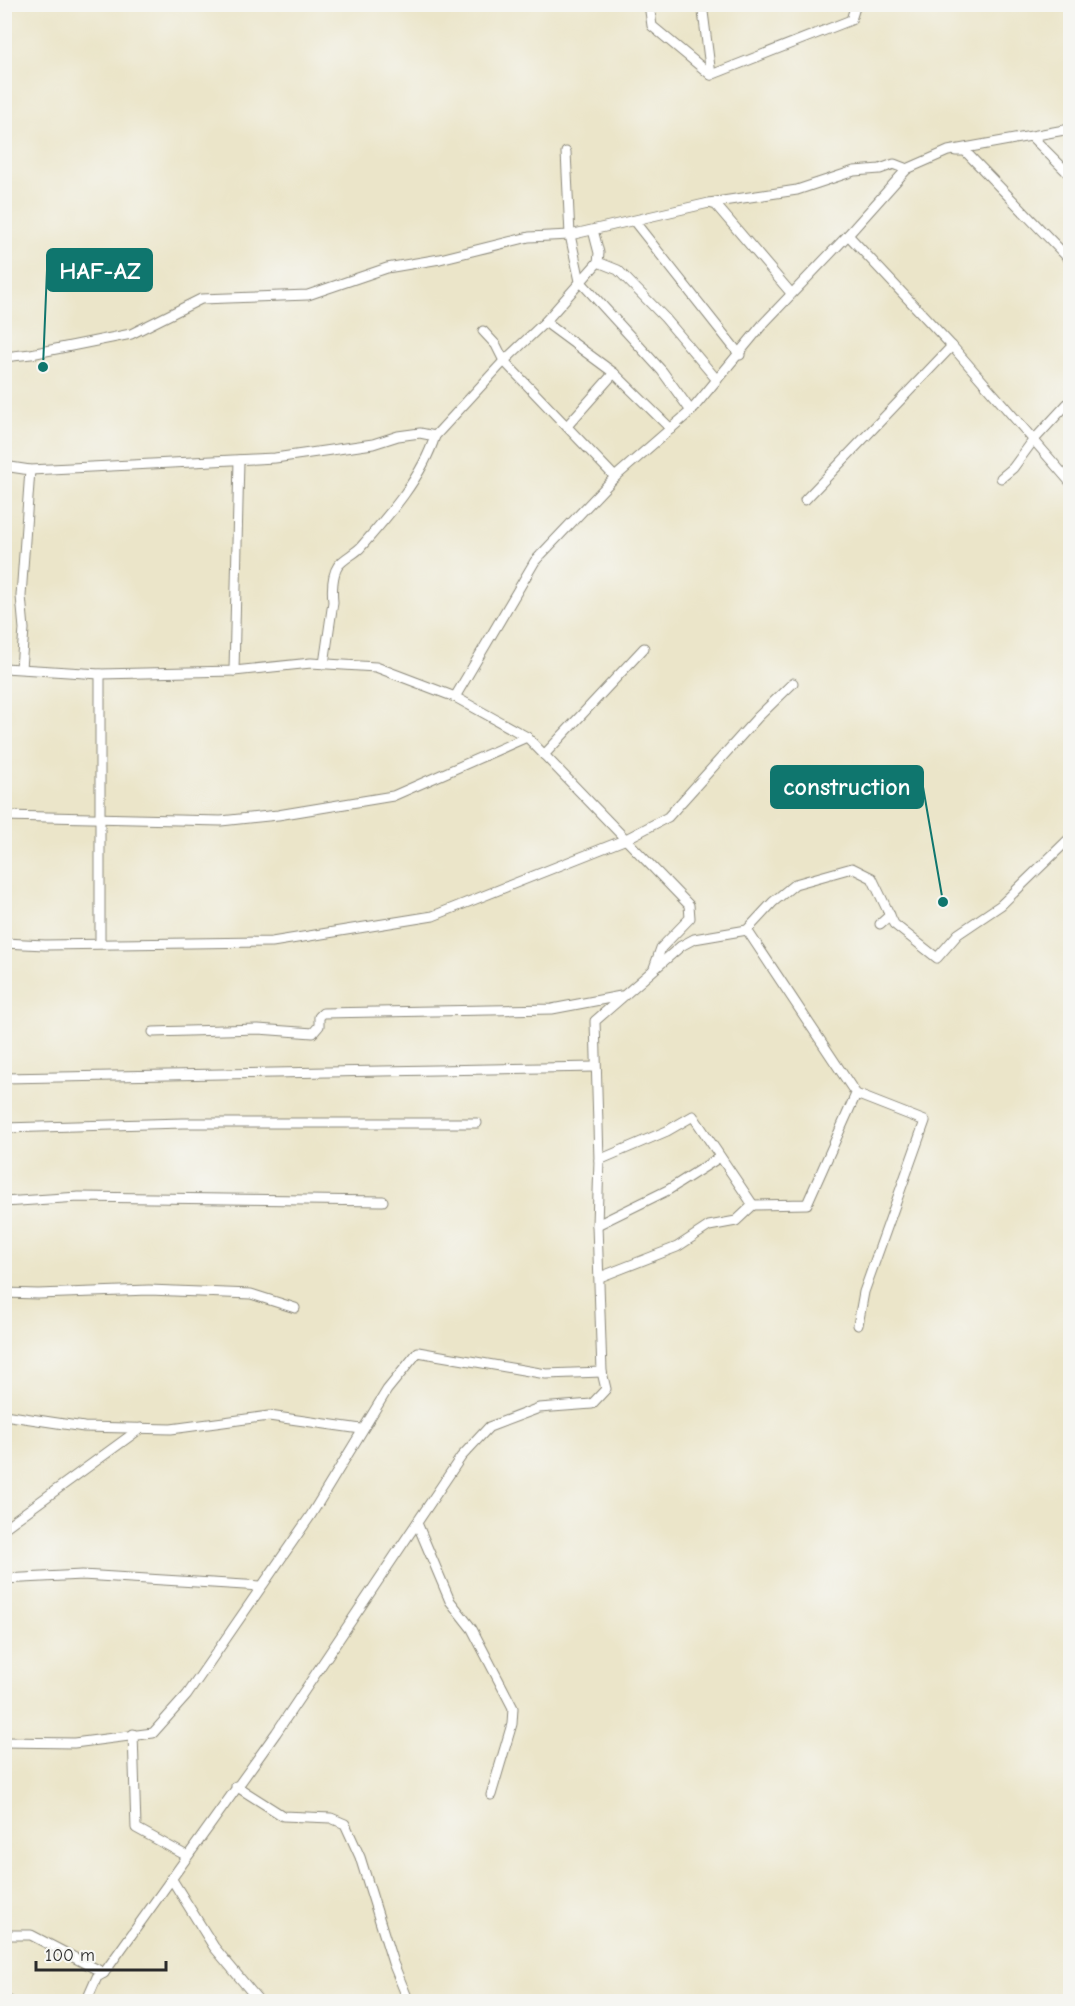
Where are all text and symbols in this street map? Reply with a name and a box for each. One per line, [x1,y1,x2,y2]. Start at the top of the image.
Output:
callout: HAF-AZ [47,249,152,291]
text: HAF-AZ [59,257,141,285]
callout: construction [771,766,923,808]
text: construction [783,773,911,801]
scale bar [36,1934,166,1972]
text: 100 m [45,1945,95,1966]

